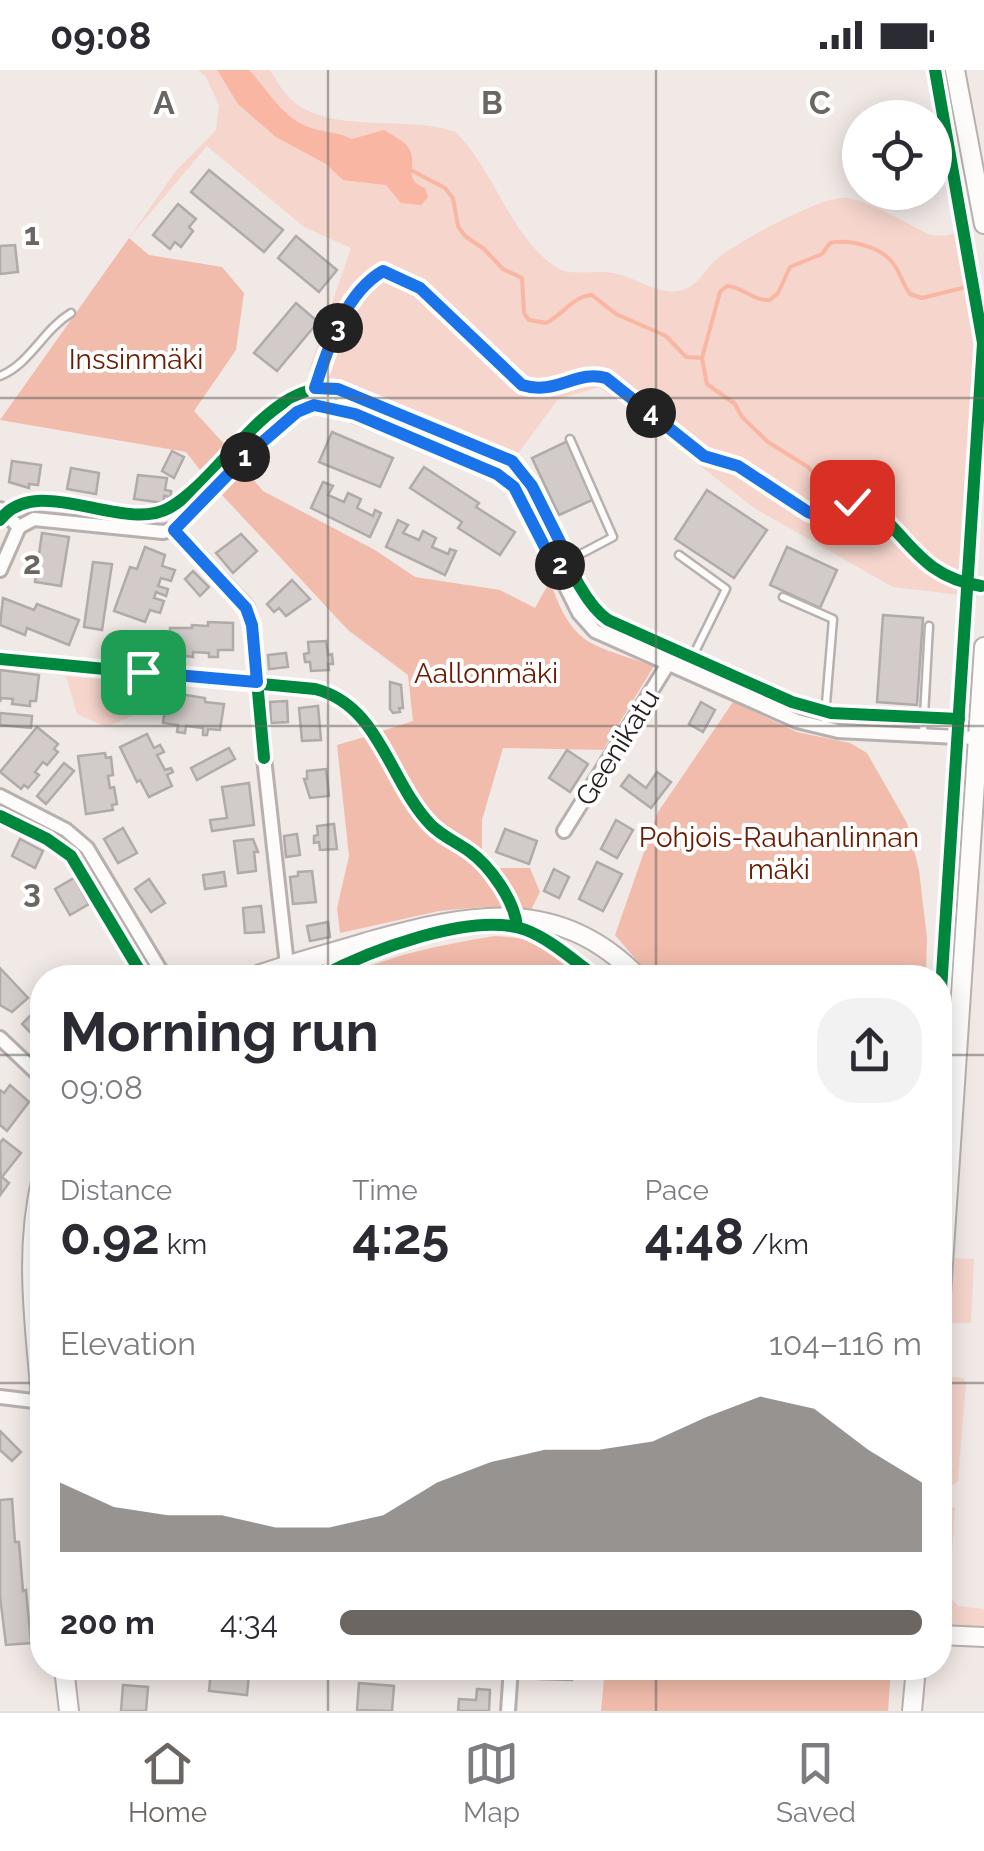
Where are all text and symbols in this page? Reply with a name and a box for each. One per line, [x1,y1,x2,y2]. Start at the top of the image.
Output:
text: 09:08 [50,13,151,58]
text: A [153,84,175,121]
text: B [481,84,503,121]
text: C [809,84,831,121]
map controls [842,100,952,210]
button: locate [842,100,952,210]
text: 1 [24,215,40,252]
pin: 3 [313,303,363,353]
text: 3 [330,311,346,344]
park label: Inssinmäki [69,343,203,376]
pin: 4 [626,388,676,438]
text: 4 [643,396,659,429]
pin: 1 [220,432,270,482]
text: 1 [238,440,252,473]
pin [810,460,895,545]
icon: check [825,475,880,530]
pin: 2 [535,540,585,590]
text: 2 [23,544,41,581]
text: 2 [552,548,568,581]
pin [101,630,186,715]
icon: arrive [116,645,171,700]
park label: Aallonmäki [414,657,558,690]
street label: Geenikatu [569,683,666,812]
park label: Pohjois-Rauhanlinnan mäki [639,821,919,886]
text: 3 [23,872,41,909]
button: share [817,998,922,1103]
text: Morning run [60,999,379,1064]
text: 09:08 [60,1069,143,1106]
text: Distance [60,1174,172,1207]
text: Time [352,1174,418,1207]
text: Pace [645,1174,709,1207]
text: 0.92 [60,1207,160,1266]
text: 4:25 [352,1207,449,1266]
text: 4:48 [645,1207,744,1266]
text: km [160,1228,207,1261]
text: /km [744,1228,809,1261]
text: Elevation [60,1325,196,1362]
text: 104–116 m [769,1325,922,1362]
text: 200 m [60,1604,155,1641]
text: 4:34 [220,1604,278,1641]
tab: Home [128,1736,207,1829]
tab: Map [463,1736,520,1829]
tab: Saved [776,1736,856,1829]

